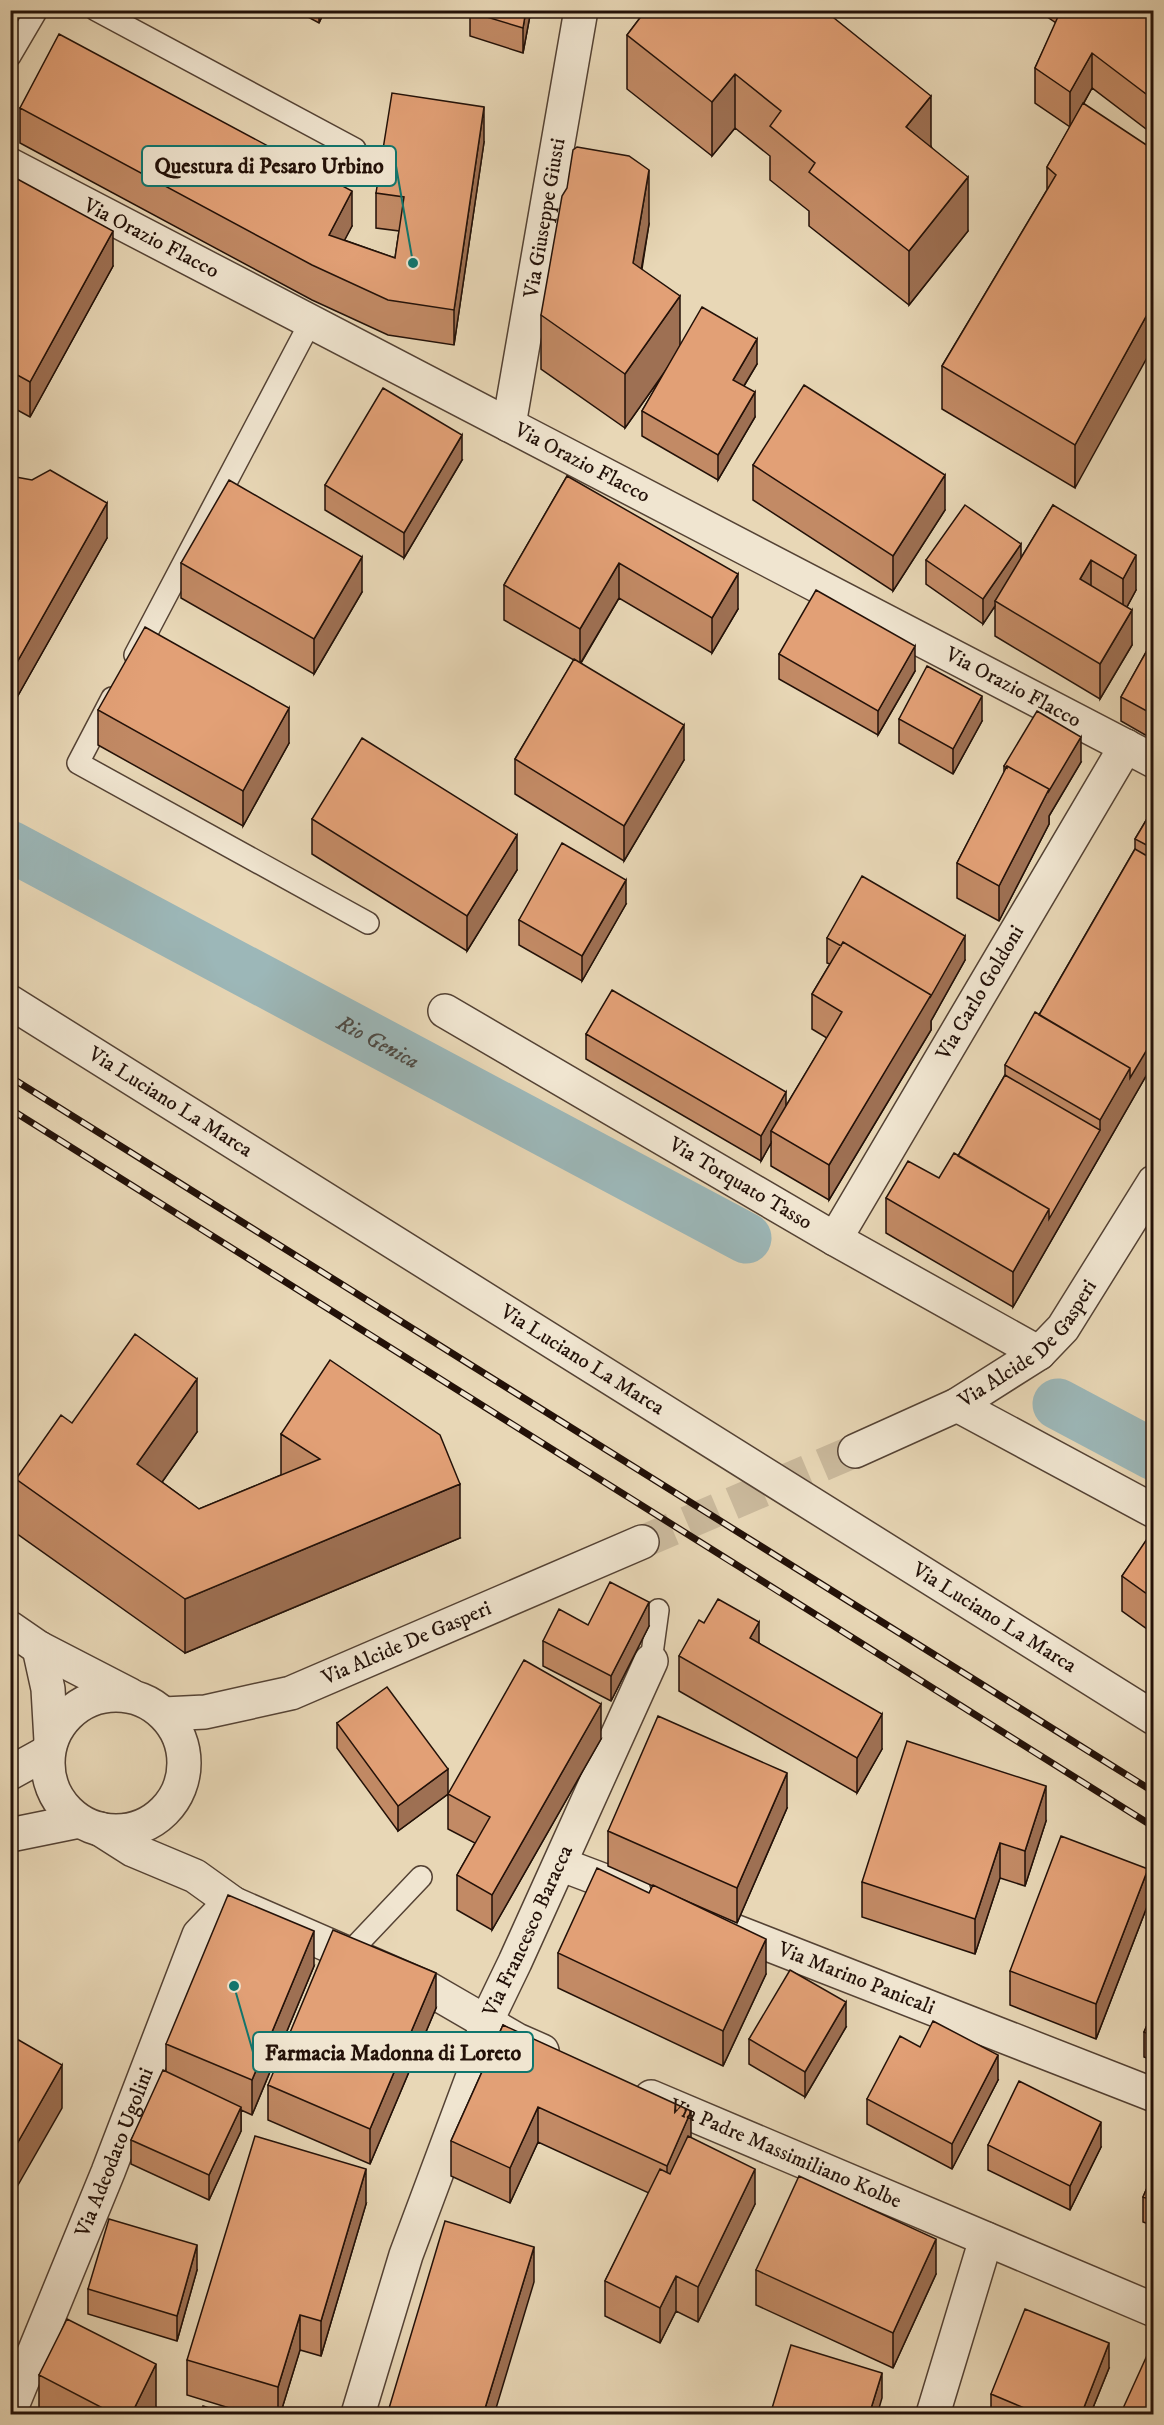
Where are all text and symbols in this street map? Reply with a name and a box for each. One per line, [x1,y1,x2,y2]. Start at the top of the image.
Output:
street label: Via Giuseppe Giusti [518,136,572,301]
callout: Questura di Pesaro Urbino [142,146,396,186]
text: Questura di Pesaro Urbino [154,153,384,180]
street label: Via Orazio Flacco [78,192,223,284]
street label: Via Orazio Flacco [509,417,654,509]
street label: Via Orazio Flacco [940,641,1085,734]
street label: Via Carlo Goldoni [930,921,1030,1066]
water label: Rio Genica [331,1009,424,1075]
street label: Via Luciano La Marca [82,1041,257,1163]
street label: Via Torquato Tasso [663,1131,817,1236]
street label: Via Alcide De Gasperi [953,1275,1103,1414]
street label: Via Luciano La Marca [494,1298,669,1421]
street label: Via Luciano La Marca [906,1556,1081,1679]
street label: Via Alcide De Gasperi [317,1595,495,1692]
street label: Via Francesco Baracca [477,1841,579,2022]
street label: Via Marino Panicali [773,1936,938,2021]
callout: Farmacia Madonna di Loreto [253,2032,533,2072]
text: Farmacia Madonna di Loreto [265,2040,522,2067]
street label: Via Adeodato Ugolini [69,2064,160,2242]
street label: Via Padre Massimiliano Kolbe [665,2093,906,2215]

